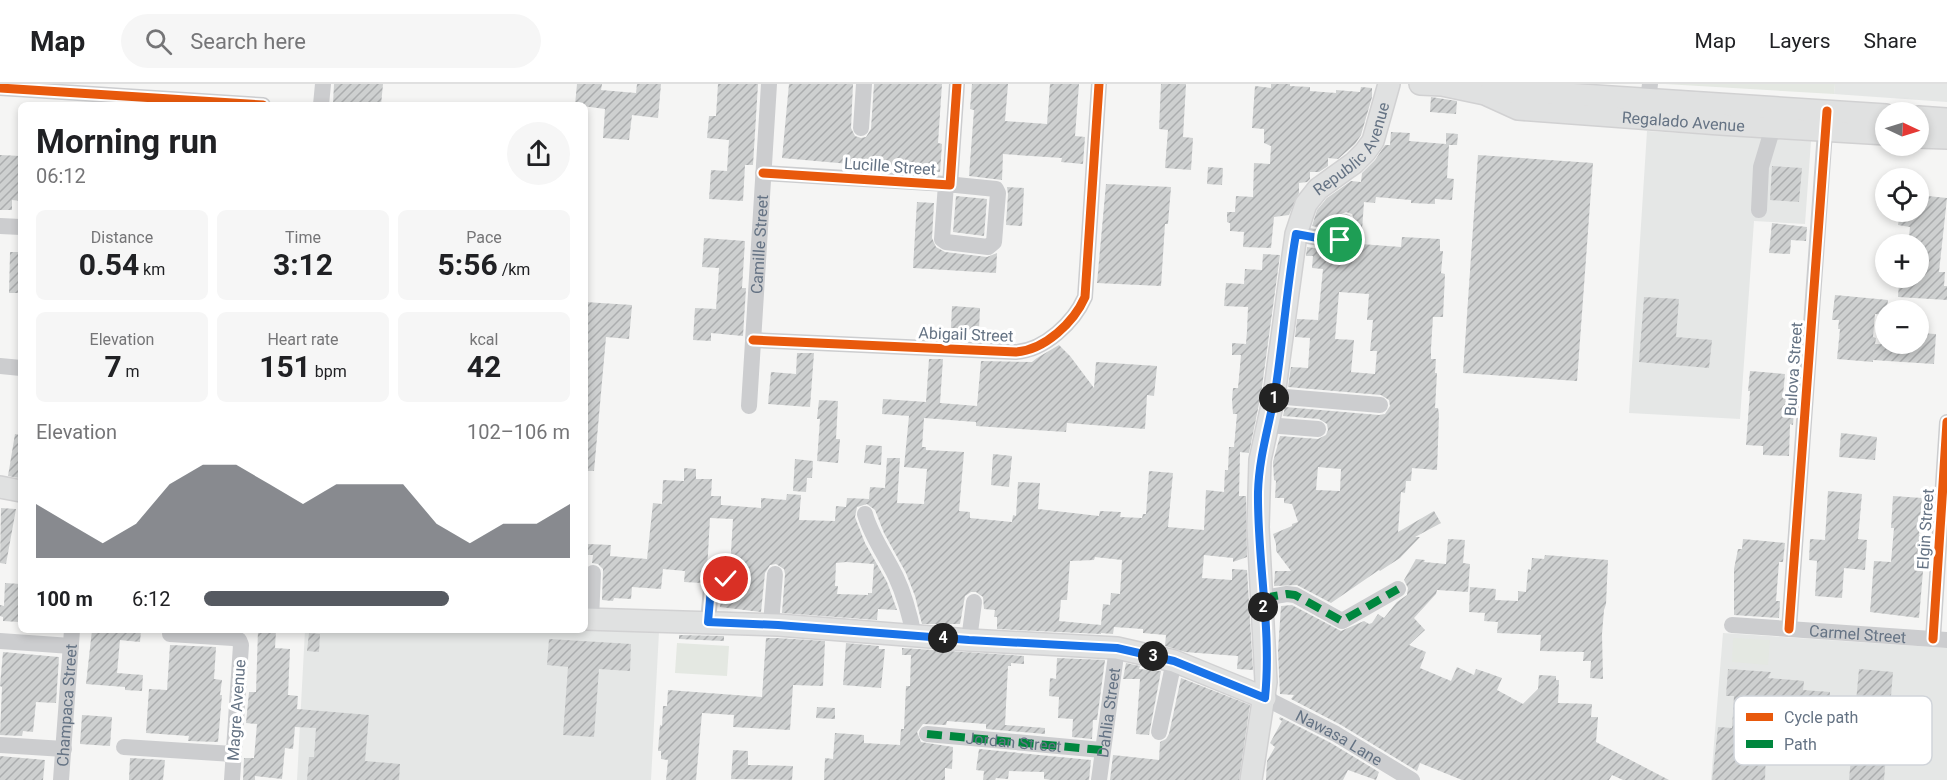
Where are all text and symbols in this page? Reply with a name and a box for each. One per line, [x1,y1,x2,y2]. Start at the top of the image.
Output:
search box [121,14,541,68]
text: Map [30,25,85,58]
icon: search [142,25,175,58]
text: Search here [190,29,306,54]
text: Map [1694,29,1736,53]
text: Layers [1769,29,1830,53]
text: Share [1863,29,1917,53]
street label: Republic Avenue [1309,100,1393,199]
north arrow [1875,102,1929,156]
map controls [1875,102,1929,354]
street label: Regalado Avenue [1621,108,1745,135]
text: Morning run [36,122,217,161]
button: share [507,122,570,185]
street label: Lucille Street [844,154,936,179]
text: 06:12 [36,164,86,188]
button: locate [1875,168,1929,222]
street label: Camille Street [747,194,772,295]
pin [1314,214,1365,265]
icon: arrive [1323,223,1356,256]
text: Distance [91,228,153,247]
text: Time [285,228,321,247]
text: Pace [466,228,502,247]
button: + [1875,234,1929,288]
text: 0.54 [79,247,139,282]
text: 3:12 [273,247,333,282]
text: 5:56 [438,247,498,282]
text: km [139,260,165,279]
text: /km [498,260,530,279]
button: − [1875,300,1929,354]
street label: Bulova Street [1781,321,1806,417]
street label: Abigail Street [918,323,1014,346]
text: Elevation [90,330,154,349]
text: Heart rate [267,330,339,349]
text: kcal [470,330,498,349]
text: 7 [104,349,122,384]
text: 151 [259,349,311,384]
text: 42 [467,349,501,384]
text: m [122,362,140,381]
text: bpm [311,362,347,381]
pin: 1 [1259,383,1289,413]
text: 1 [1269,388,1279,407]
text: Elevation [36,420,117,444]
text: 102–106 m [467,420,570,444]
street label: Elgin Street [1913,488,1938,570]
pin [700,553,751,604]
icon: check [709,562,742,595]
text: 100 m [36,587,93,611]
text: 6:12 [132,587,171,611]
pin: 2 [1248,592,1278,622]
text: 2 [1258,597,1268,616]
street label: Carmel Street [1809,621,1907,647]
pin: 4 [928,623,958,653]
text: 4 [938,628,948,647]
pin: 3 [1138,641,1168,671]
street label: Champaca Street [53,643,81,767]
text: 3 [1148,646,1158,665]
street label: Magre Avenue [223,659,250,761]
street label: Dahlia Street [1093,666,1124,759]
legend [1734,696,1932,765]
street label: Nawasa Lane [1292,706,1386,770]
text: Cycle path [1784,708,1858,727]
street label: Jordan Street [965,729,1062,756]
text: Path [1784,735,1817,754]

